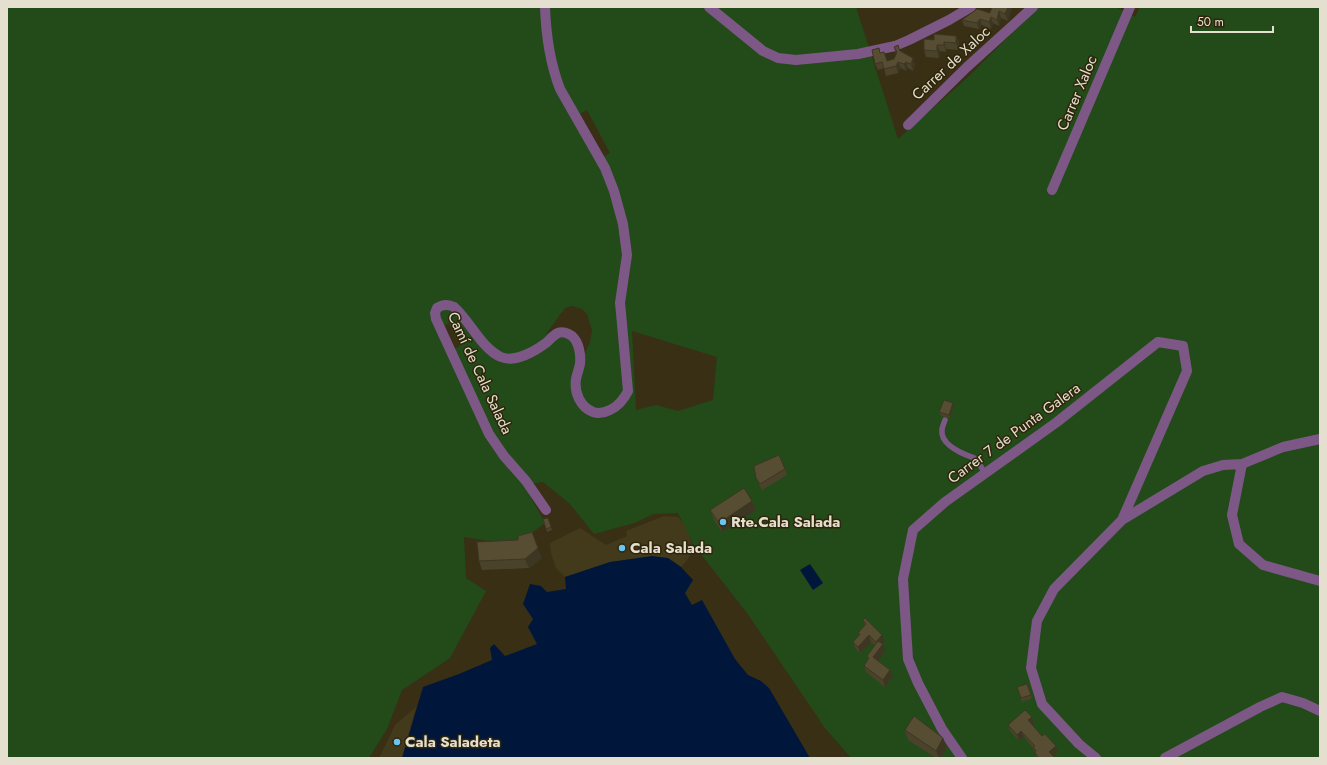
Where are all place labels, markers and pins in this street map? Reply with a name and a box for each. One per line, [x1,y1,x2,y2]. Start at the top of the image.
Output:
place label: Rte.Cala Salada [731,511,840,533]
marker: Rte.Cala Salada [718,517,728,527]
place label: Cala Salada [630,537,712,559]
marker: Cala Salada [617,543,627,553]
place label: Cala Saladeta [405,731,501,753]
marker: Cala Saladeta [392,737,402,747]

